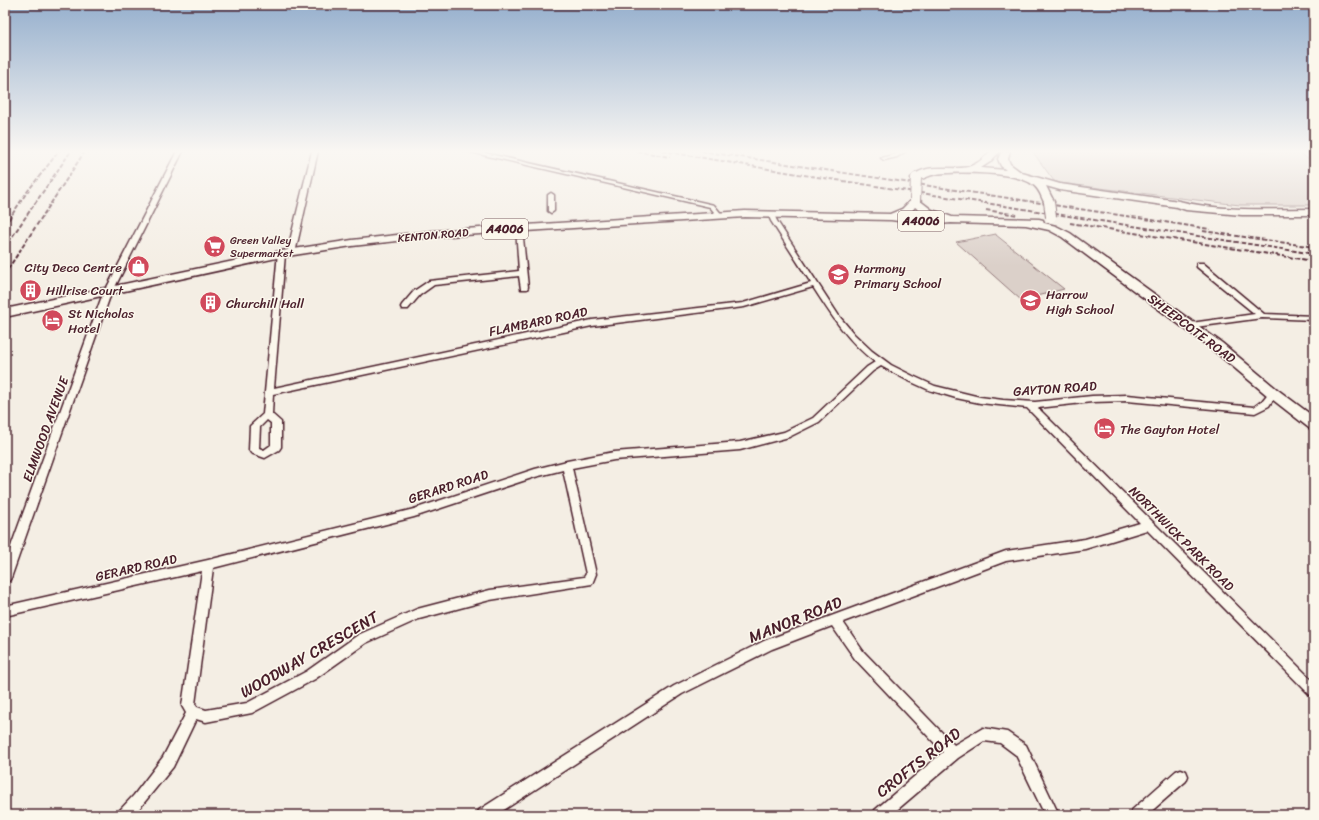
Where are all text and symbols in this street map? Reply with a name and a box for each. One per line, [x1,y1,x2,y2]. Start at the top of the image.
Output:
road number: A4006 [898,211,944,231]
road number: A4006 [482,219,528,239]
street label: KENTON ROAD [397,223,470,248]
place label: Green Valley Supermarket [230,231,294,263]
supermarket icon: Green Valley Supermarket [202,233,228,259]
shop icon: City Deco Centre [125,254,151,280]
place label: City Deco Centre [25,256,122,279]
place label: Harmony Primary School [854,257,941,295]
school or university icon: Harmony Primary School [825,262,851,288]
building icon: Hillrise Court [17,277,43,303]
place label: Hillrise Court [46,279,124,302]
place label: Harrow High School [1046,283,1114,321]
street label: SHEEPCOTE ROAD [1143,287,1241,370]
school or university icon: Harrow High School [1017,288,1043,314]
building icon: Churchill Hall [197,290,223,316]
place label: Churchill Hall [226,292,304,315]
street label: FLAMBARD ROAD [487,300,590,343]
place label: St Nicholas Hotel [68,302,134,340]
hotel icon: St Nicholas Hotel [39,307,65,333]
street label: ELMWOOD AVENUE [16,372,75,485]
street label: GAYTON ROAD [1012,374,1098,403]
hotel icon: The Gayton Hotel [1092,416,1118,442]
place label: The Gayton Hotel [1120,418,1220,441]
street label: GERARD ROAD [405,463,491,510]
street label: NORTHWICK PARK ROAD [1123,480,1240,597]
street label: GERARD ROAD [93,547,179,588]
street label: MANOR ROAD [744,587,847,651]
street label: WOODWAY CRESCENT [234,602,385,706]
street label: CROFTS ROAD [869,719,968,805]

